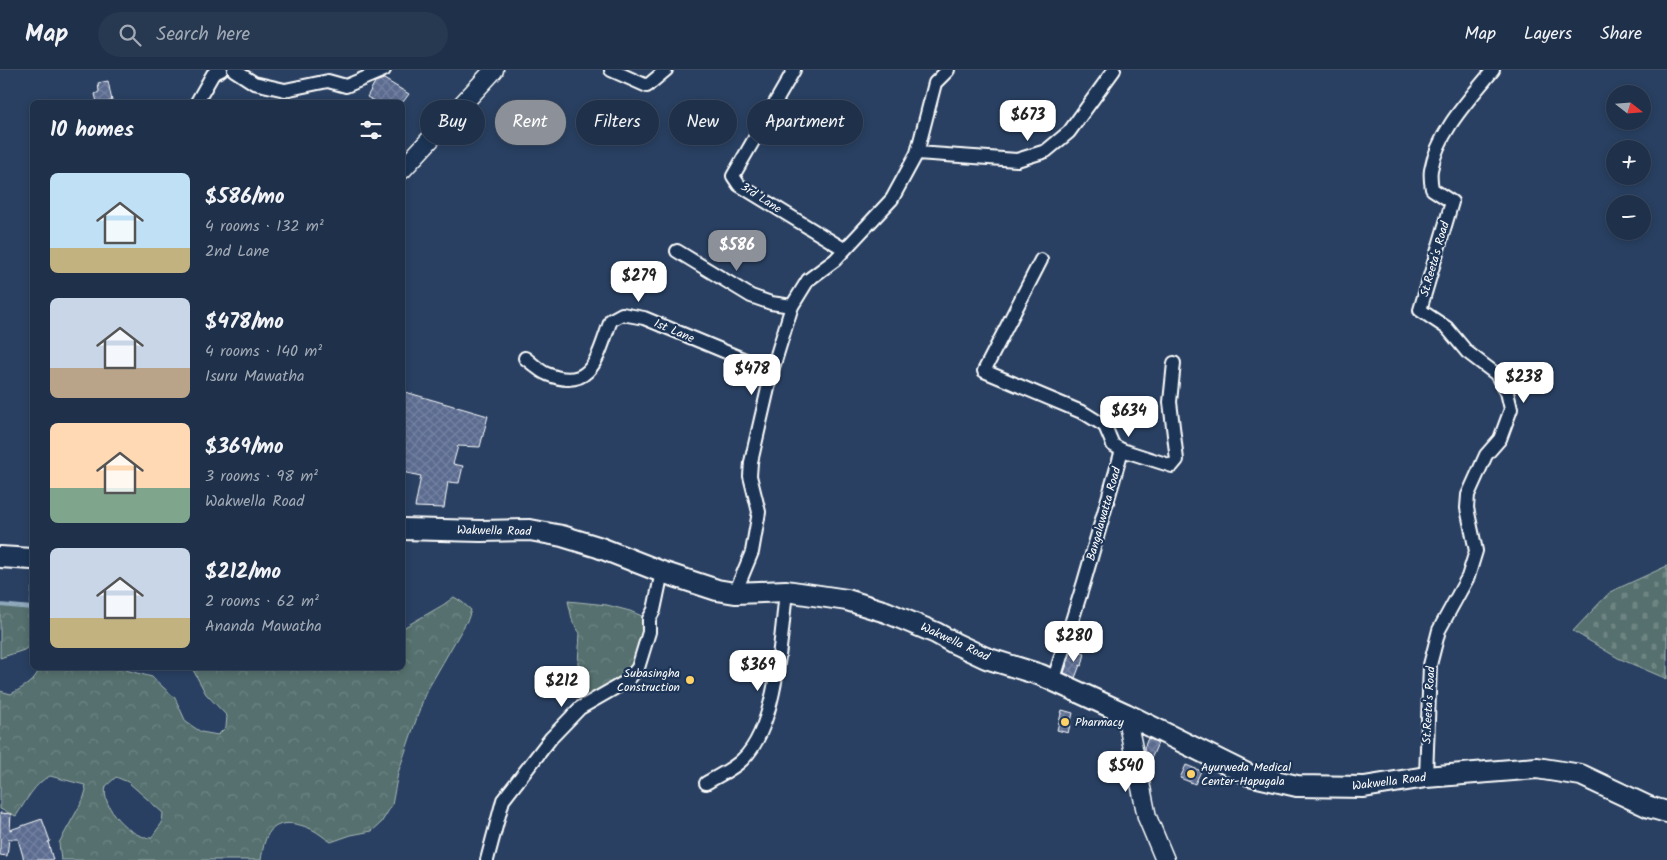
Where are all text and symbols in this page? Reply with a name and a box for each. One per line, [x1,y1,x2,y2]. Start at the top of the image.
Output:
search box [98,12,448,57]
text: Map [25,15,68,54]
text: Search here [156,20,250,50]
text: Map [1465,20,1496,49]
text: Layers [1524,20,1572,49]
text: Share [1600,20,1642,49]
icon: search [116,21,144,49]
north arrow [1606,85,1651,130]
map controls [1606,85,1651,240]
chip: Buy [420,100,485,145]
chip: Rent [495,100,566,145]
chip: Filters [576,100,659,145]
chip: New [669,100,737,145]
chip: Apartment [747,100,863,145]
pin: $673 [998,100,1058,142]
text: $673 [1011,103,1045,128]
text: 10 homes [50,114,134,147]
icon: filters [357,116,385,144]
button: + [1606,140,1651,185]
street label: 3rd Lane [737,178,786,219]
text: $586/mo [205,181,285,214]
icon: home [90,193,150,253]
button: − [1606,195,1651,240]
text: 4 rooms · 132 m² [205,214,324,239]
street label: St.Reeta's Road [1415,218,1455,299]
pin: $586 [707,230,767,272]
text: $586 [719,233,755,258]
text: 2nd Lane [205,239,269,264]
pin: $279 [609,260,669,303]
text: $279 [622,264,656,289]
text: $478/mo [205,306,284,339]
street label: 1st Lane [651,314,698,348]
icon: home [90,318,150,378]
text: 4 rooms · 140 m² [205,339,322,364]
pin: $478 [722,354,782,396]
text: $478 [734,357,770,382]
pin: $238 [1494,362,1554,404]
text: Isuru Mawatha [205,364,305,389]
text: $238 [1506,365,1543,390]
pin: $634 [1099,396,1159,438]
text: $634 [1111,399,1147,424]
text: $369/mo [205,431,284,464]
icon: home [90,443,150,503]
text: 3 rooms · 98 m² [205,464,318,489]
street label: Bangalawatta Road [1081,464,1127,563]
text: Wakwella Road [205,489,304,514]
street label: Wakwella Road [457,521,532,541]
text: $212/mo [205,556,281,589]
icon: home [90,568,150,628]
text: 2 rooms · 62 m² [205,589,319,614]
text: Ananda Mawatha [205,614,322,639]
street label: Wakwella Road [917,618,994,667]
pin: $280 [1044,620,1104,663]
text: $280 [1056,624,1092,649]
pin: $369 [728,650,788,692]
text: $369 [741,653,776,678]
place label: Subasingha Construction [617,664,680,697]
street label: St.Reeta's Road [1417,665,1441,744]
pin: $212 [532,666,592,708]
text: $212 [546,669,578,694]
marker: Subasingha Construction [684,674,696,686]
place label: Pharmacy [1075,713,1124,732]
marker: Pharmacy [1059,716,1071,728]
pin: $540 [1096,750,1156,793]
text: $540 [1109,754,1143,779]
place label: Ayurweda Medical Center-Hapugala [1201,758,1291,791]
marker: Ayurweda Medical Center-Hapugala [1185,768,1197,780]
street label: Wakwella Road [1351,768,1428,796]

